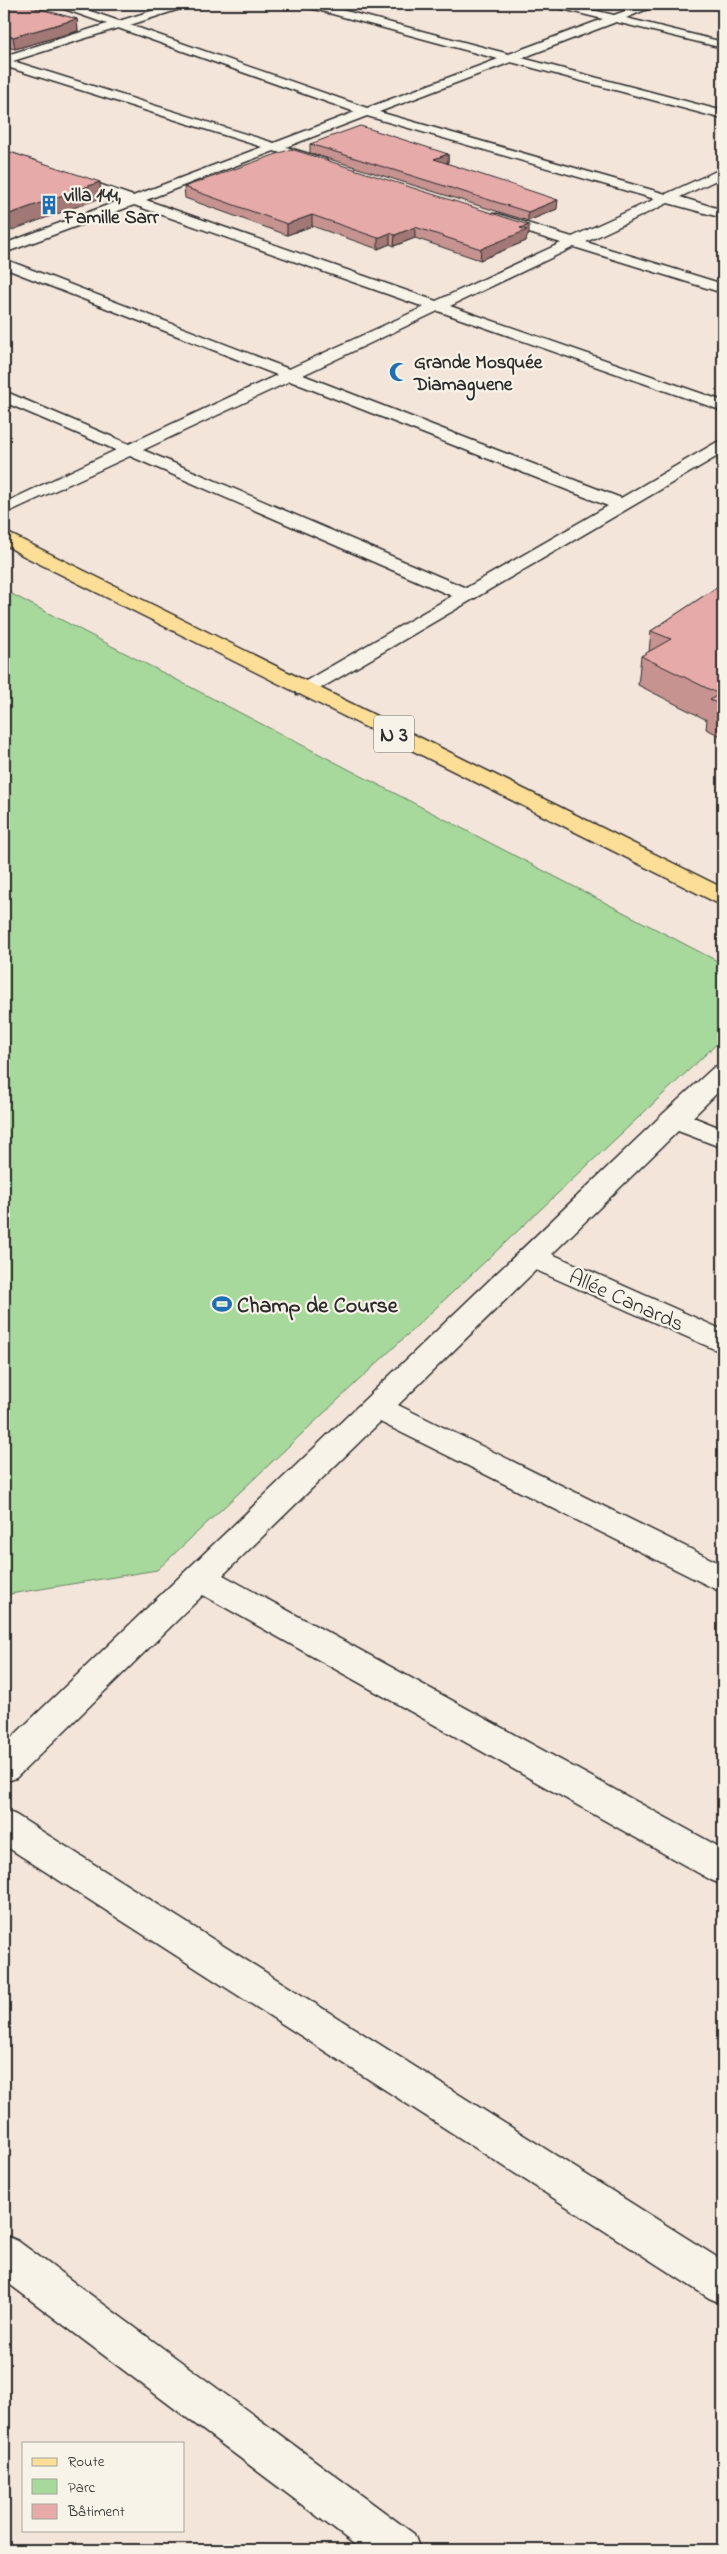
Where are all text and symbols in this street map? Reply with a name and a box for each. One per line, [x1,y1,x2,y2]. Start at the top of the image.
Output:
place label: villa 144, Famille Sarr [63,183,160,232]
building icon: villa 144, Famille Sarr [38,194,60,216]
place label: Grande Mosquée Diamaguene [413,350,543,401]
mosque icon: Grande Mosquée Diamaguene [388,361,410,383]
road number: N 3 [374,716,414,752]
street label: Allée Canards [563,1262,689,1341]
place label: Champ de Course [237,1291,399,1323]
sports icon: Champ de Course [211,1293,233,1315]
legend [22,2442,185,2532]
text: Route [68,2451,105,2473]
text: Parc [68,2477,96,2499]
text: Bâtiment [67,2501,125,2523]

